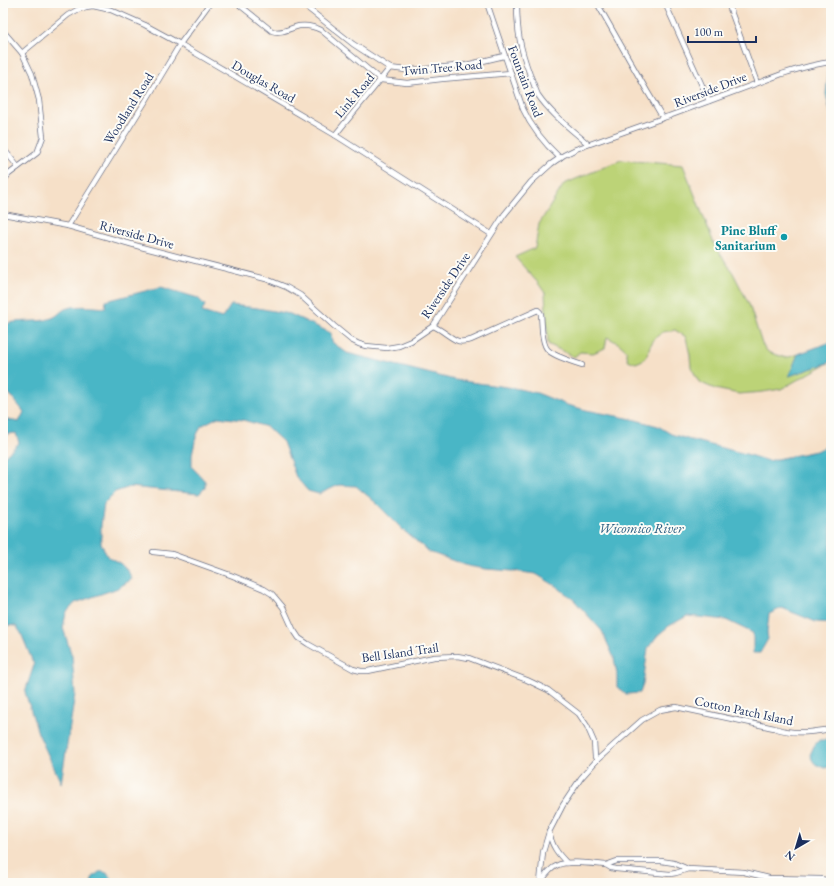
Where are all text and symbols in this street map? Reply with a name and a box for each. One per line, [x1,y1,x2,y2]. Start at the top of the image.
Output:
scale bar [688,18,756,44]
text: 100 m [694,24,724,40]
street label: Fountain Road [504,43,547,120]
street label: Twin Tree Road [401,55,483,79]
street label: Douglas Road [229,56,299,107]
street label: Riverside Drive [671,68,749,111]
street label: Woodland Road [100,69,157,147]
street label: Link Road [331,69,378,121]
street label: Riverside Drive [98,216,176,253]
place label: Pine Bluff Sanitarium [715,222,778,254]
marker: Pine Bluff Sanitarium [779,232,789,242]
street label: Riverside Drive [417,249,474,322]
water label: Wicomico River [599,519,684,537]
street label: Bell Island Trail [360,639,440,666]
street label: Cotton Patch Island [693,692,795,729]
north arrow [776,828,816,868]
text: N [782,848,798,864]

